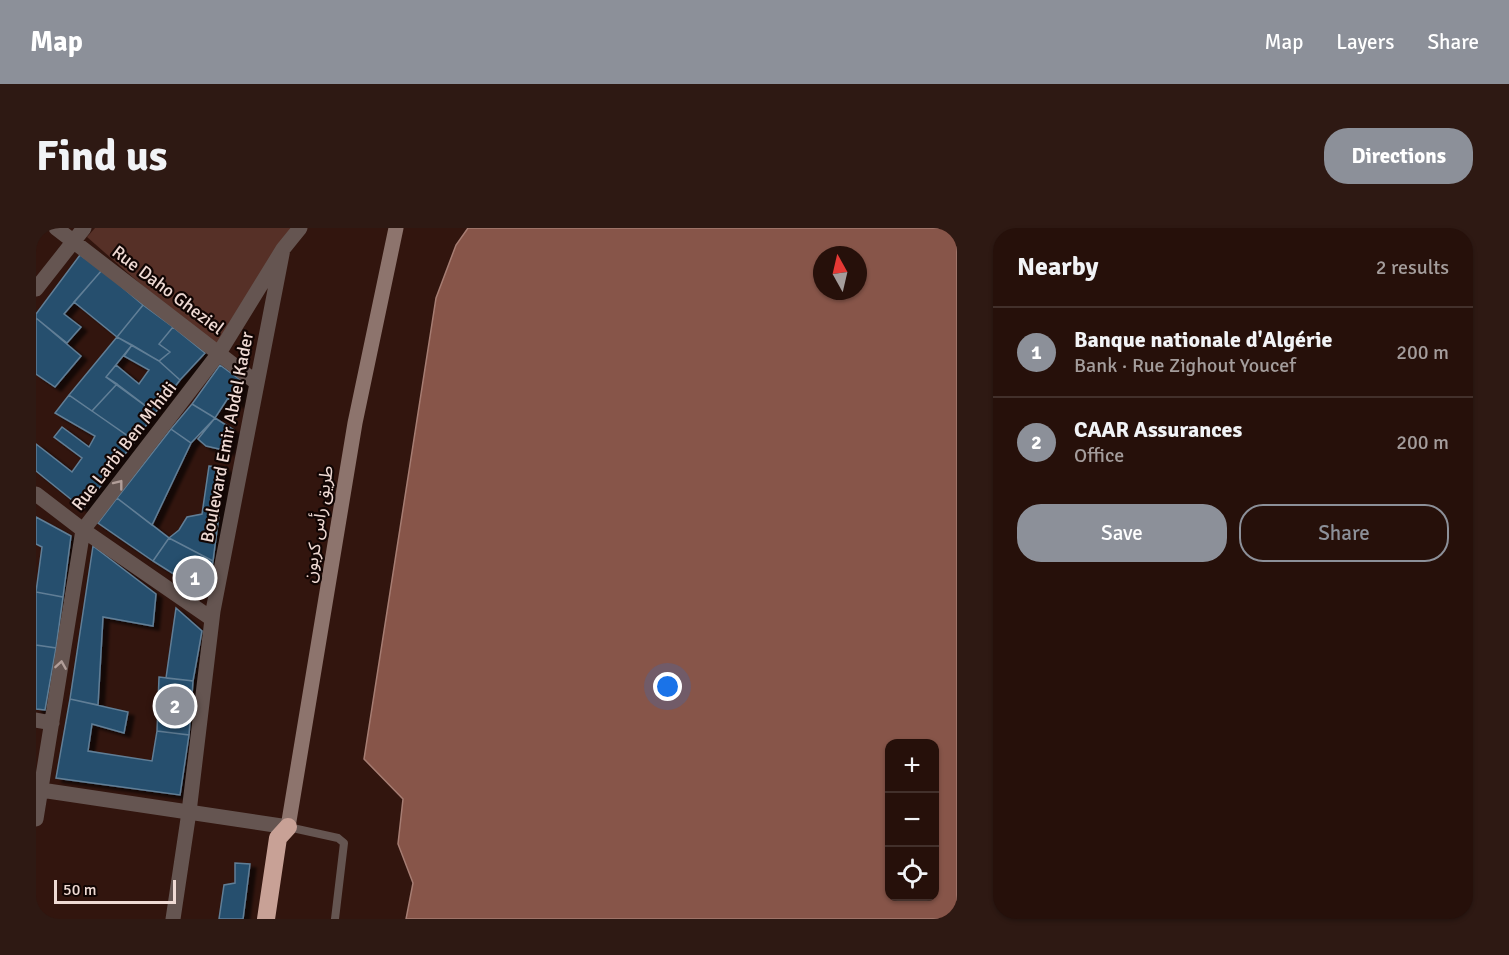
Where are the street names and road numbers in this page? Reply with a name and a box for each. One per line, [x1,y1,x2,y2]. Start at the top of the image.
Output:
street label: Rue Daho Gheziel [108,241,228,339]
street label: Boulevard Emir Abdel Kader [196,329,258,544]
street label: Rue Larbi Ben M'hidi [67,377,181,515]
street label: طريق رأس كربون [298,464,338,584]

